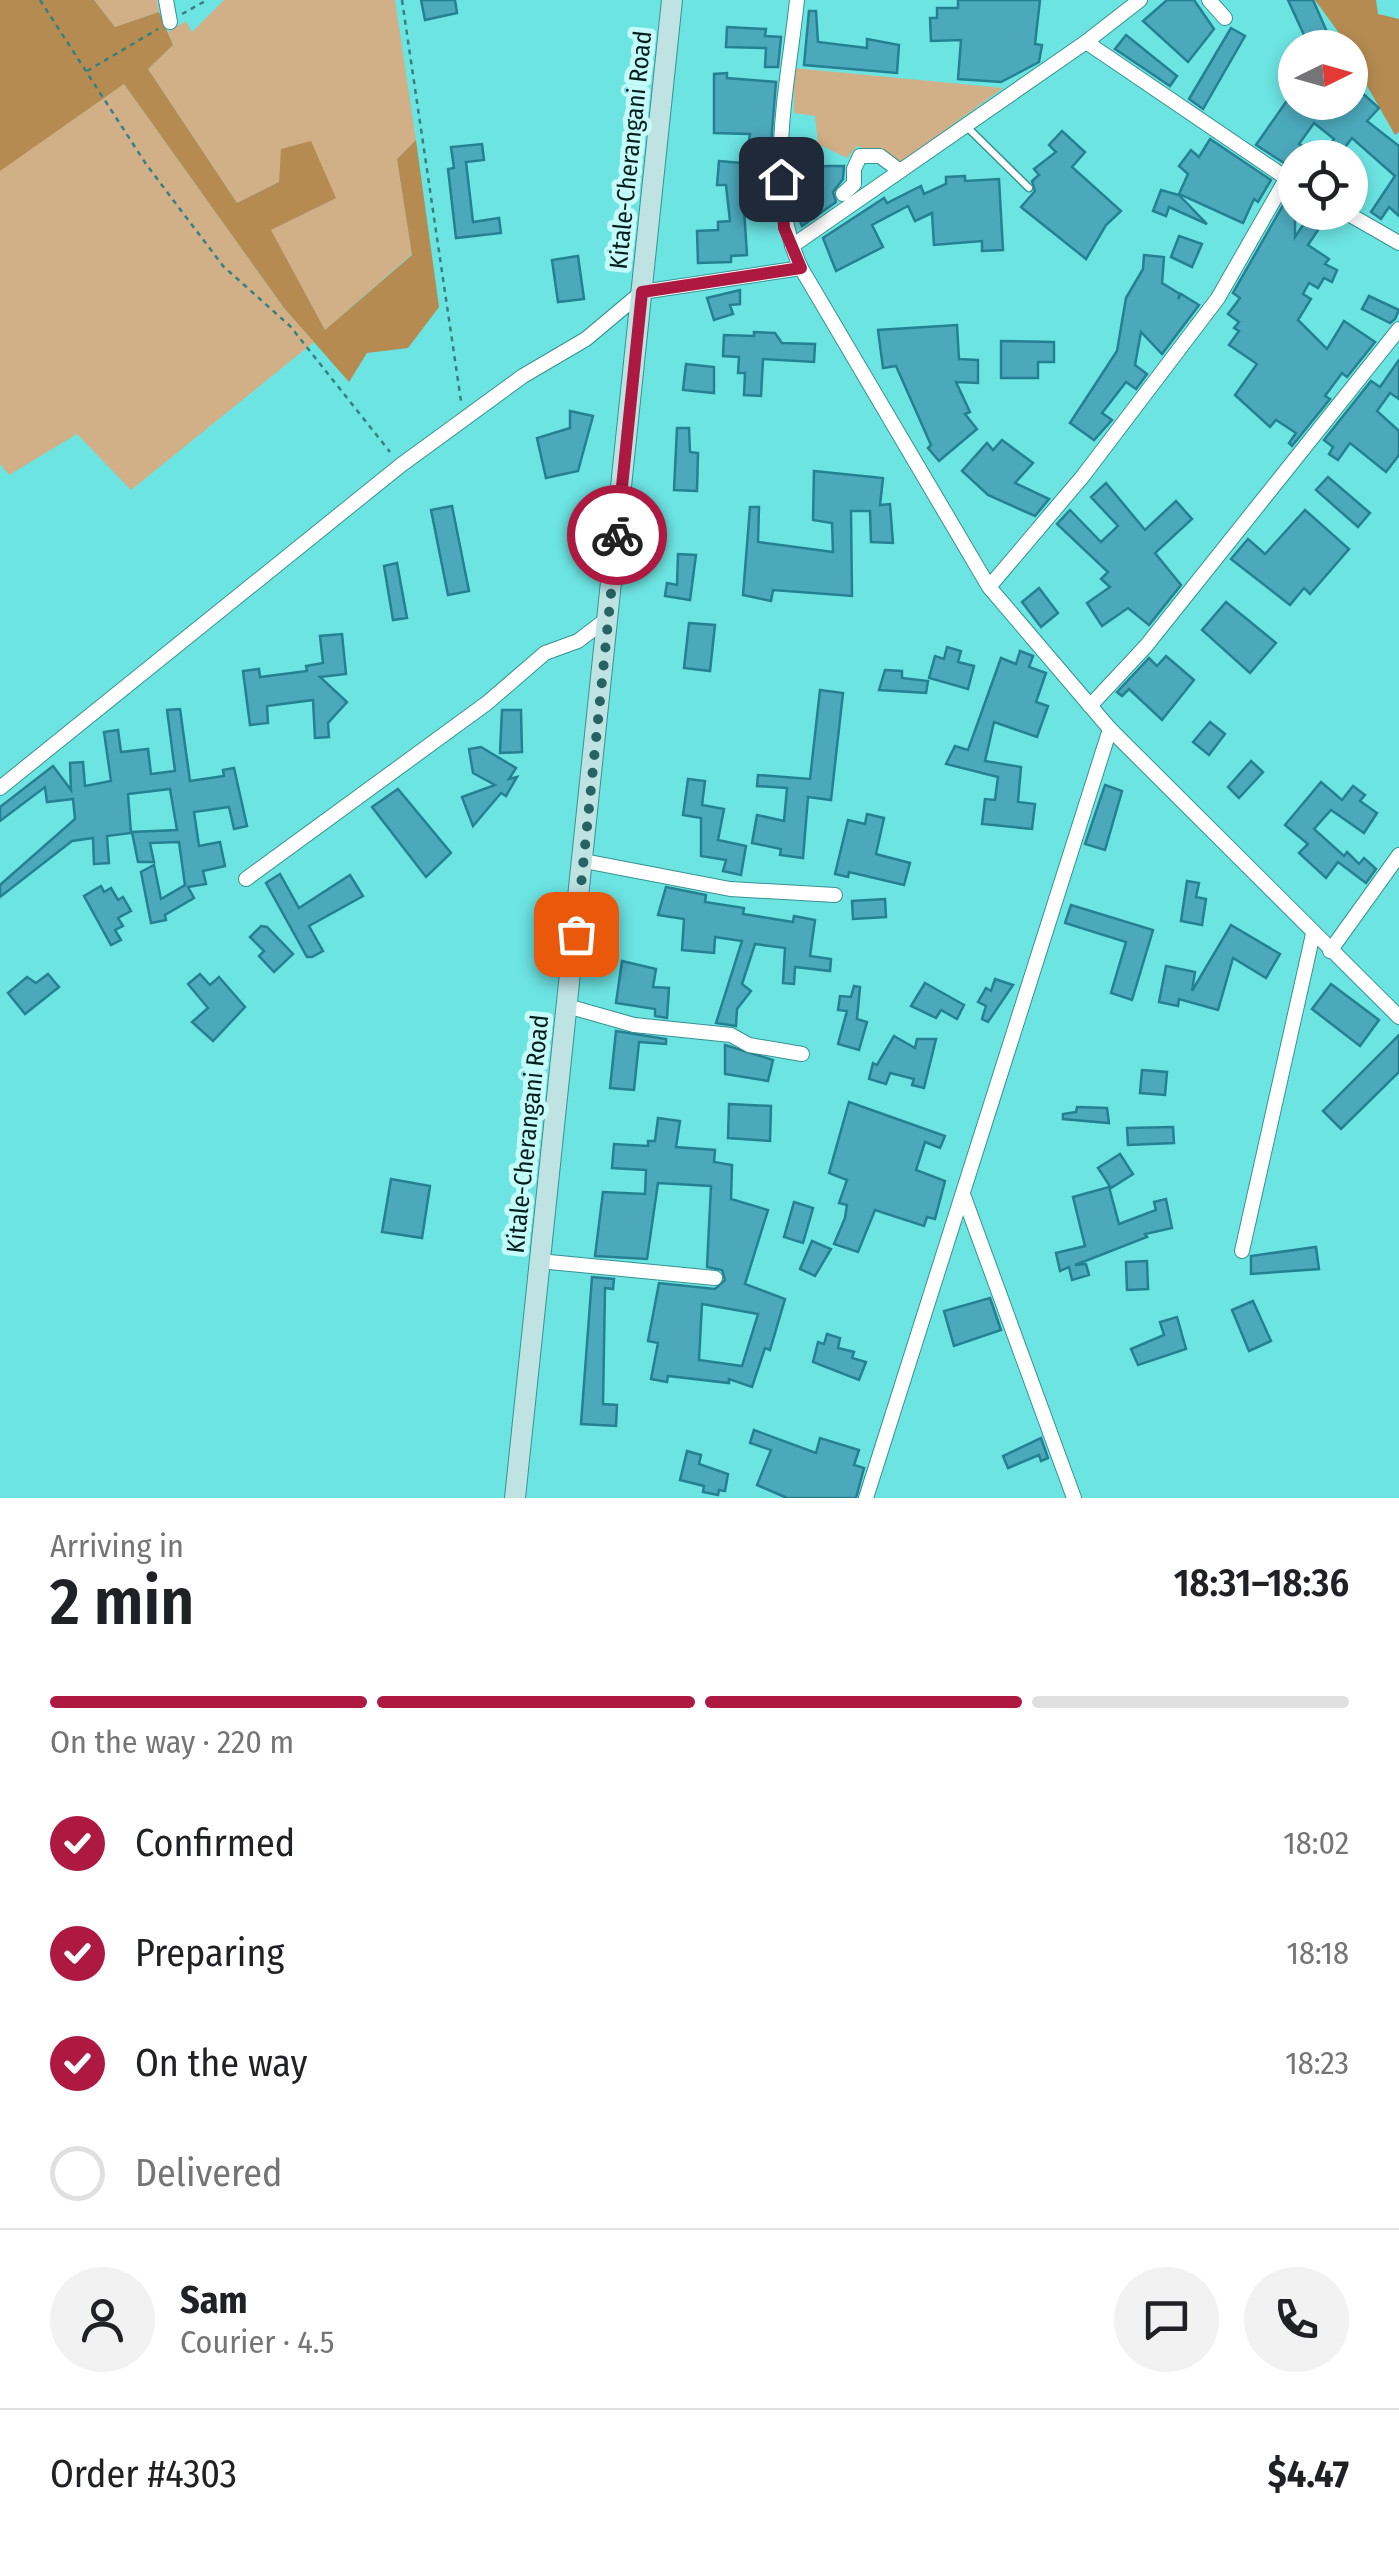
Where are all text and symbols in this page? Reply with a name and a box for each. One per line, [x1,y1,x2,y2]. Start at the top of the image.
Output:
street label: Kitale-Cherangani Road [604,29,658,271]
north arrow [1278,30,1368,120]
map controls [1278,30,1368,230]
pin [739,137,824,222]
button: locate [1278,140,1368,230]
icon: home [754,152,809,207]
courier [567,485,667,585]
icon: bike [590,508,645,563]
pin [534,892,619,977]
icon: bag [549,907,604,962]
street label: Kitale-Cherangani Road [501,1013,555,1255]
text: Arriving in [50,1527,184,1565]
text: 18:31–18:36 [1174,1560,1349,1606]
text: 2 min [50,1563,194,1641]
text: On the way · 220 m [50,1723,294,1761]
icon: check [50,1816,105,1871]
text: Confirmed [135,1820,295,1866]
text: 18:02 [1283,1824,1349,1862]
icon: check [50,1926,105,1981]
text: Preparing [135,1930,284,1976]
text: 18:18 [1287,1934,1349,1972]
icon: check [50,2036,105,2091]
text: On the way [135,2040,307,2086]
text: 18:23 [1285,2044,1349,2082]
text: Delivered [135,2150,282,2196]
button: person [50,2267,155,2372]
button: chat [1114,2267,1219,2372]
button: phone [1244,2267,1349,2372]
text: Sam [180,2277,248,2323]
text: Courier · 4.5 [180,2323,335,2361]
text: Order #4303 [50,2451,237,2497]
text: $4.47 [1268,2451,1349,2497]

